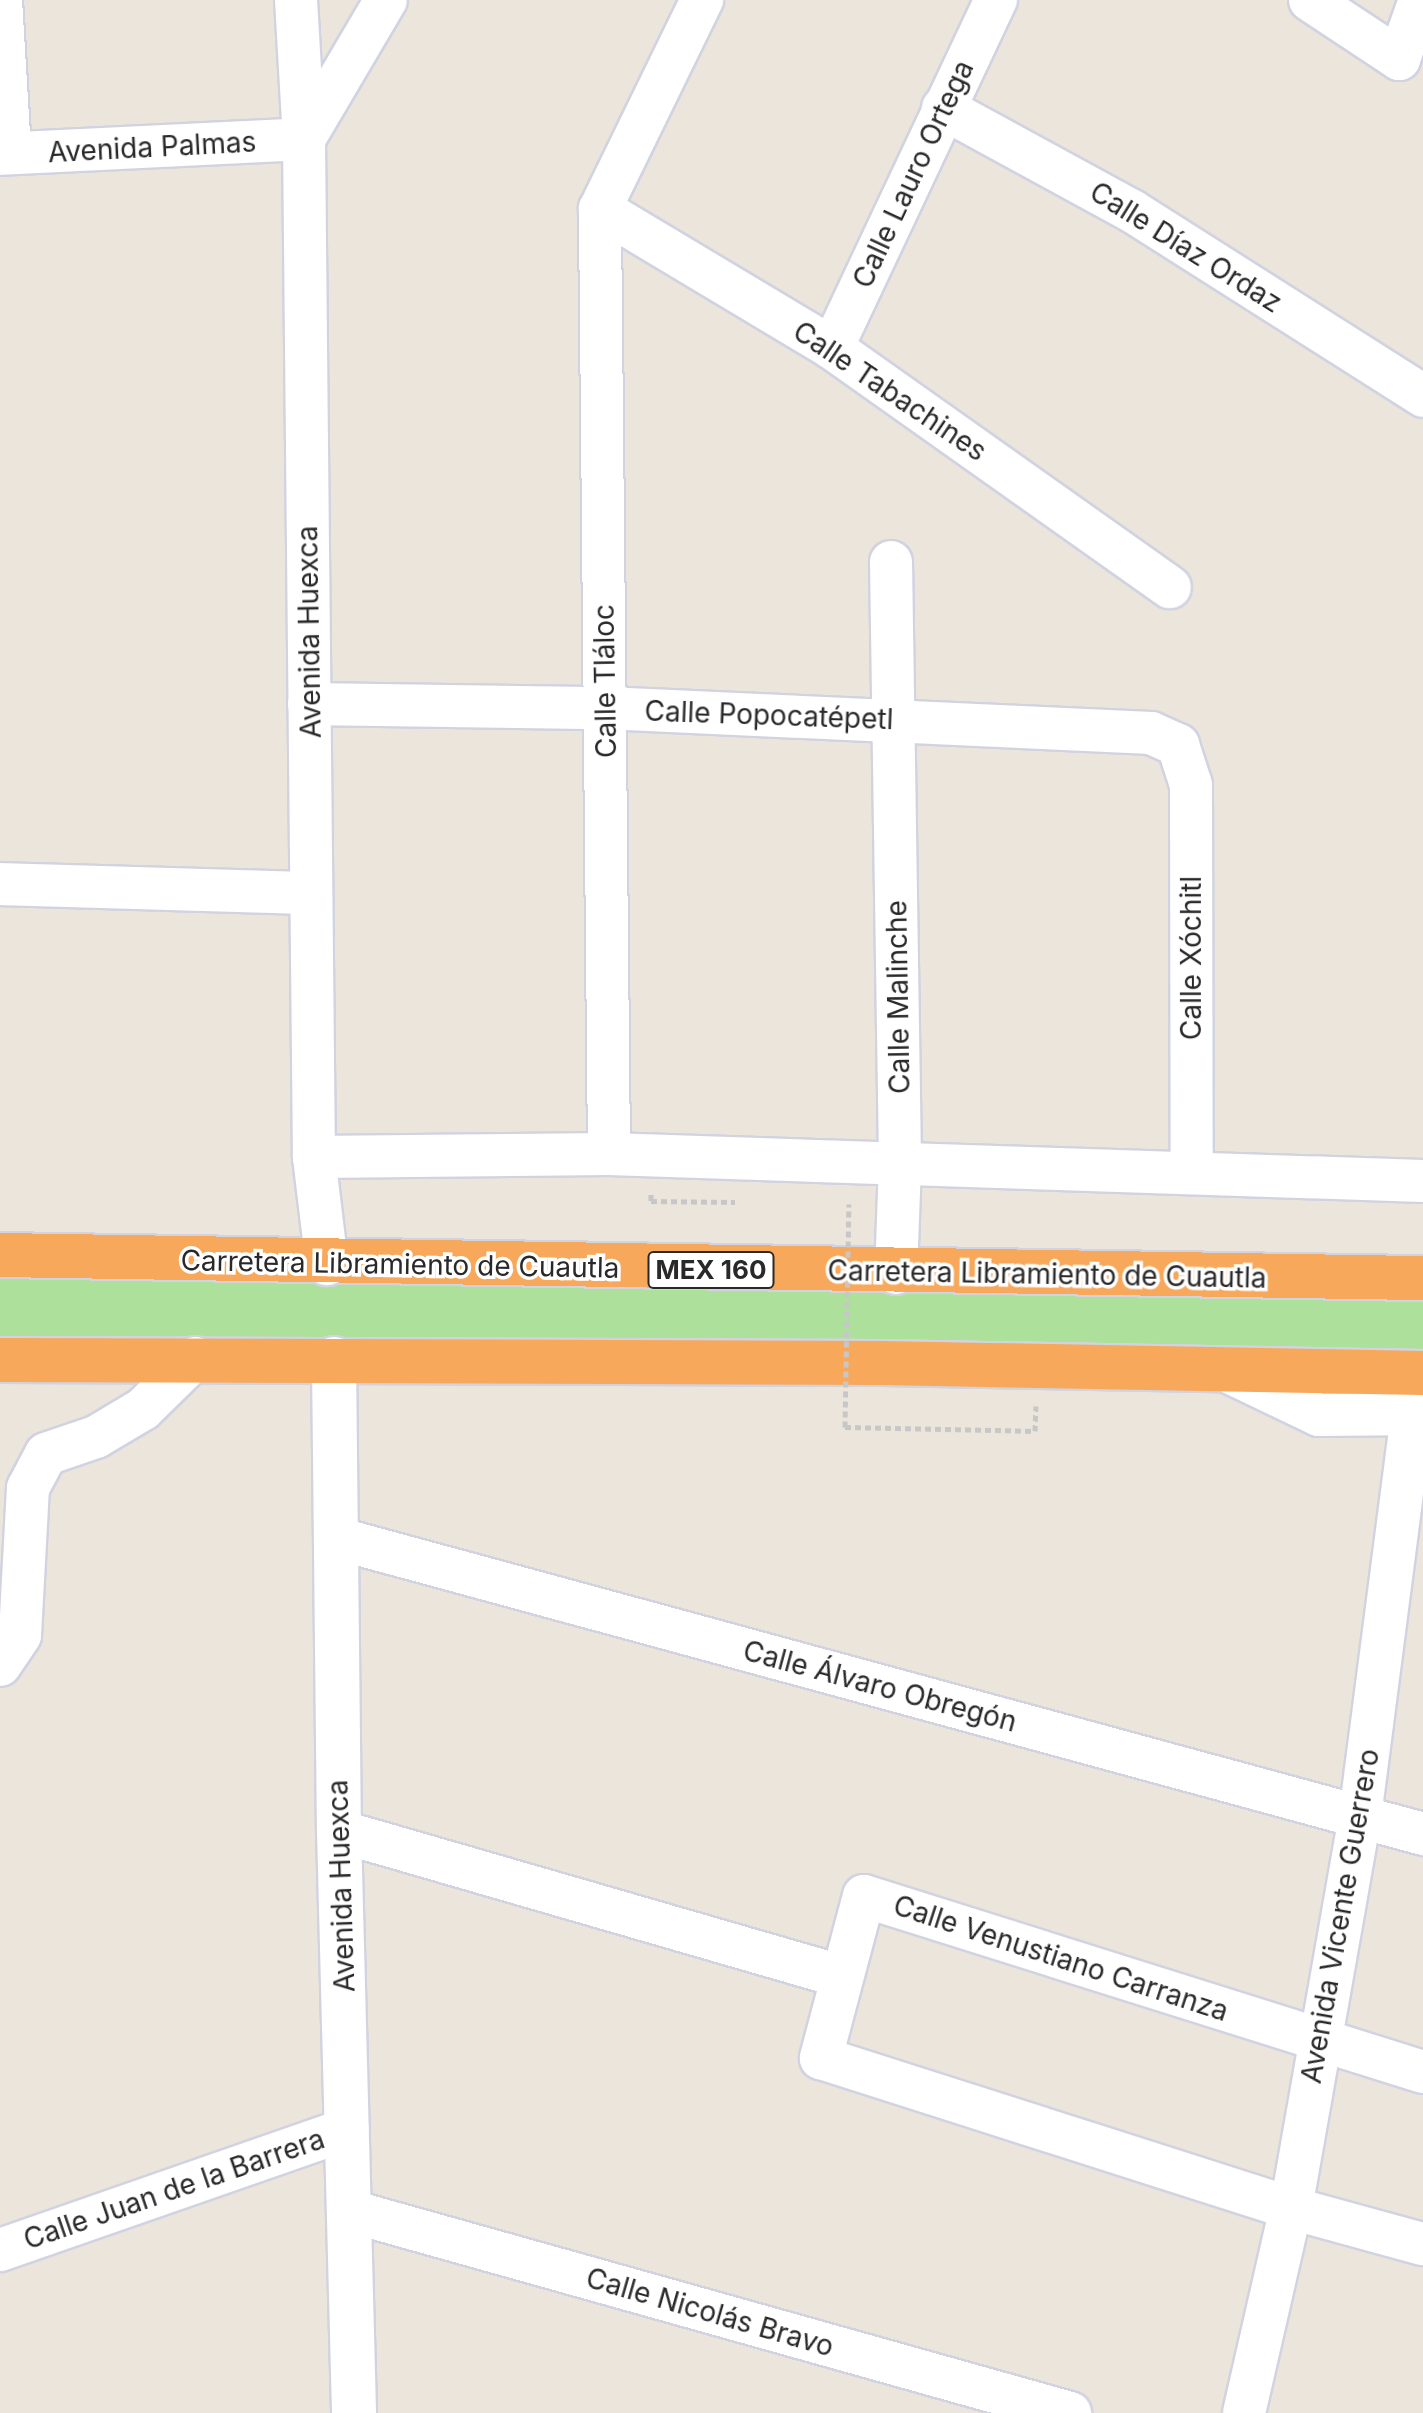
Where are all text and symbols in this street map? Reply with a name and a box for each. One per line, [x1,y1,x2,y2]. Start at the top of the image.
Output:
street label: Calle Lauro Ortega [846,55,980,293]
street label: Avenida Palmas [47,125,257,169]
street label: Calle Díaz Ordaz [1084,175,1288,319]
street label: Calle Tabachines [787,314,993,468]
street label: Avenida Huexca [290,525,328,739]
street label: Calle Tláloc [587,604,623,758]
street label: Calle Popocatépetl [644,694,894,736]
street label: Calle Xóchitl [1174,876,1208,1040]
street label: Calle Malinche [880,900,916,1094]
street label: Carretera Libramiento de Cuautla [180,1243,620,1285]
road number: MEX 160 [647,1248,775,1292]
street label: Carretera Libramiento de Cuautla [827,1253,1267,1295]
street label: Calle Álvaro Obregón [740,1633,1020,1739]
street label: Avenida Vicente Guerrero [1294,1746,1386,2086]
street label: Avenida Huexca [320,1779,362,1993]
street label: Calle Venustiano Carranza [889,1888,1233,2028]
street label: Calle Juan de la Barrera [19,2122,329,2256]
street label: Calle Nicolás Bravo [582,2261,838,2363]

